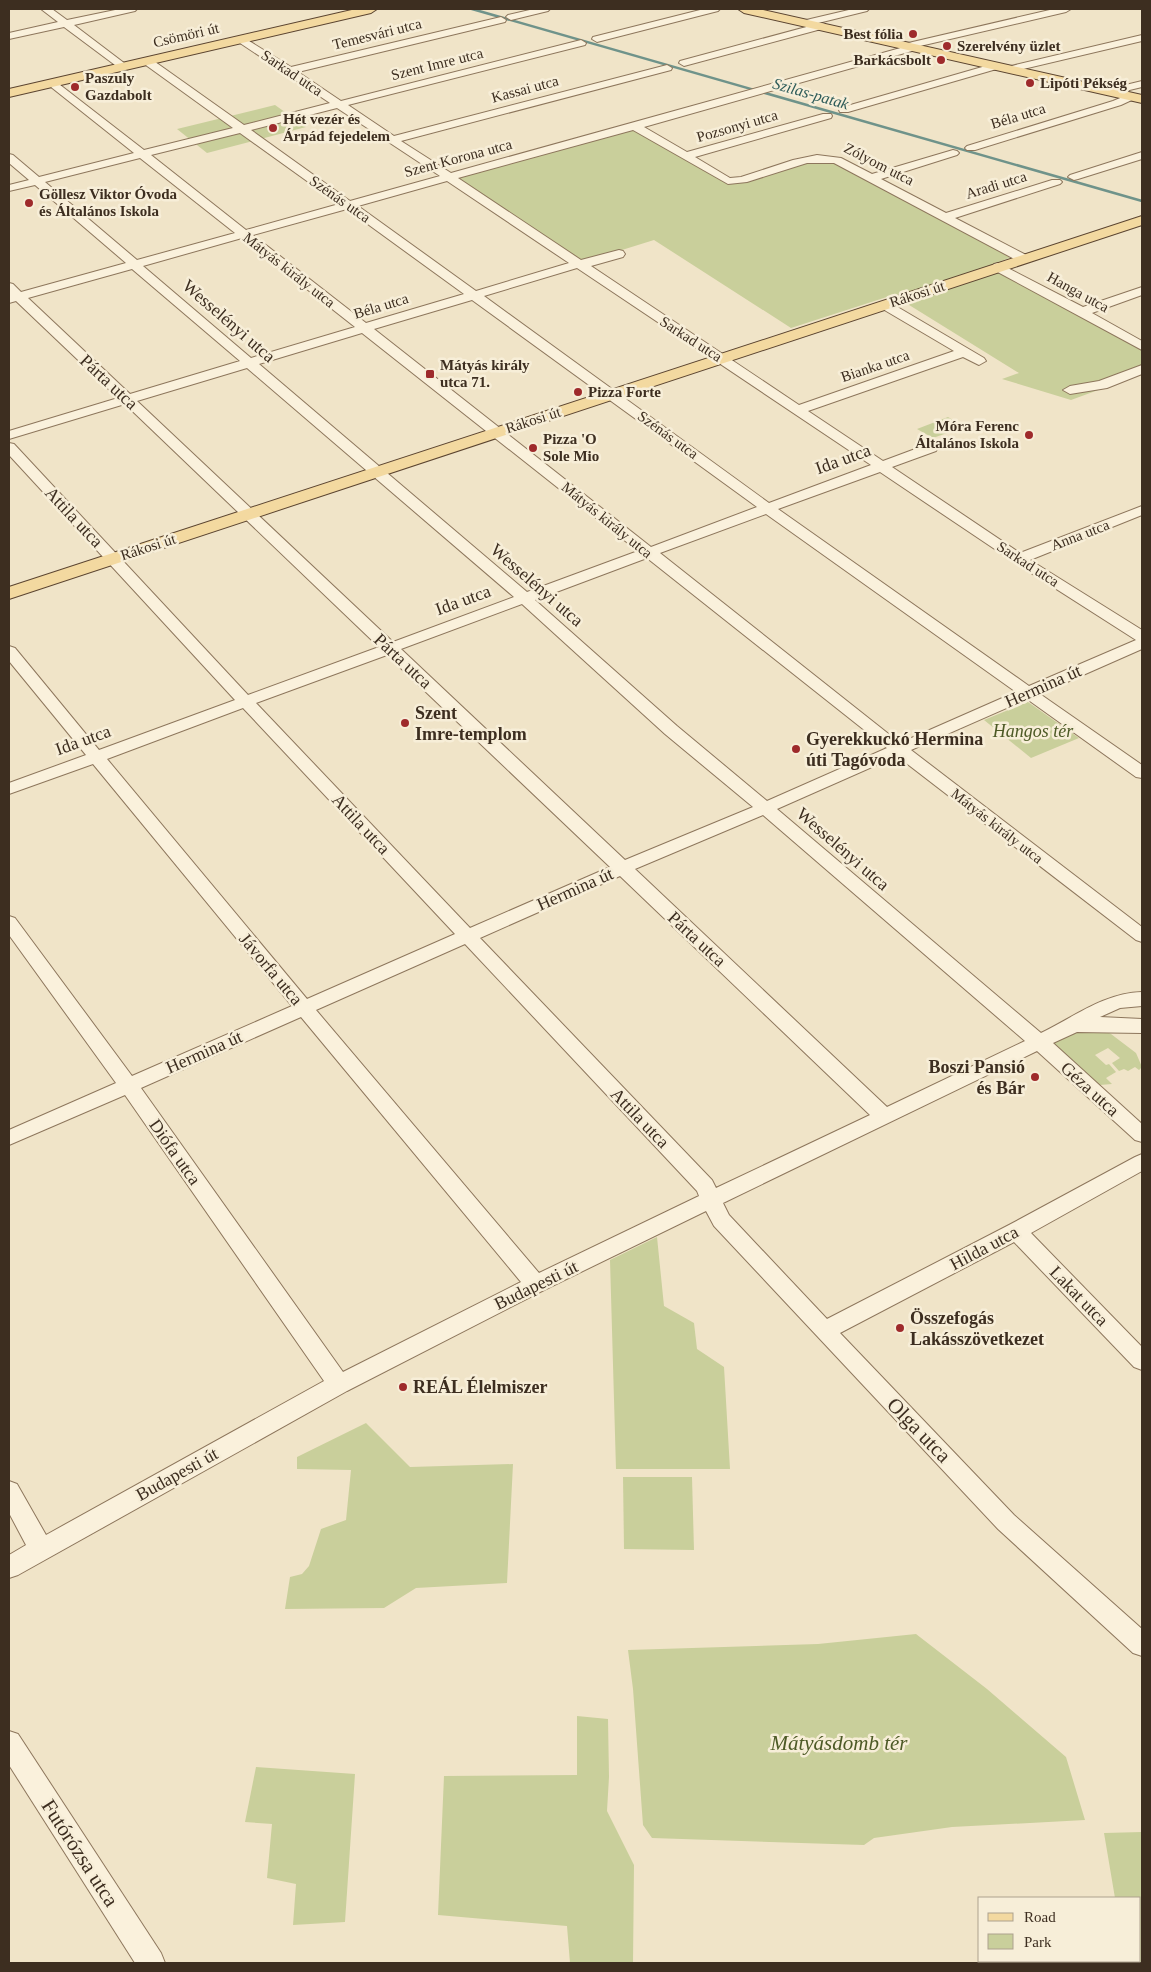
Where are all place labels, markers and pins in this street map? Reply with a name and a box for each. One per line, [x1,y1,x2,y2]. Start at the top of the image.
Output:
place label: Best fólia [843,26,903,42]
marker: Best fólia [907,28,919,40]
place label: Szerelvény üzlet [957,38,1060,54]
marker: Szerelvény üzlet [941,40,953,52]
place label: Barkácsbolt [853,52,931,68]
marker: Barkácsbolt [935,54,947,66]
place label: Paszuly Gazdabolt [85,70,152,103]
place label: Lipóti Pékség [1040,75,1128,91]
marker: Lipóti Pékség [1024,77,1036,89]
marker: Paszuly Gazdabolt [69,81,81,93]
place label: Hét vezér és Árpád fejedelem [283,111,391,144]
marker: Hét vezér és Árpád fejedelem [267,122,279,134]
place label: Göllesz Viktor Óvoda és Általános Iskola [39,186,178,219]
marker: Göllesz Viktor Óvoda és Általános Iskola [23,197,35,209]
place label: Mátyás király utca 71. [440,357,530,390]
marker: Mátyás király utca 71. [424,368,436,380]
place label: Pizza Forte [588,384,661,400]
marker: Pizza Forte [572,386,584,398]
place label: Móra Ferenc Általános Iskola [915,418,1019,451]
marker: Móra Ferenc Általános Iskola [1023,429,1035,441]
place label: Pizza 'O Sole Mio [543,431,599,464]
marker: Pizza 'O Sole Mio [527,442,539,454]
place label: Szent Imre-templom [415,703,527,744]
marker: Szent Imre-templom [399,717,411,729]
place label: Gyerekkuckó Hermina úti Tagóvoda [806,729,983,770]
marker: Gyerekkuckó Hermina úti Tagóvoda [790,743,802,755]
place label: Boszi Pansió és Bár [928,1057,1025,1098]
marker: Boszi Pansió és Bár [1029,1071,1041,1083]
place label: Összefogás Lakásszövetkezet [910,1308,1044,1349]
marker: Összefogás Lakásszövetkezet [894,1322,906,1334]
place label: REÁL Élelmiszer [413,1376,547,1397]
marker: REÁL Élelmiszer [397,1381,409,1393]

